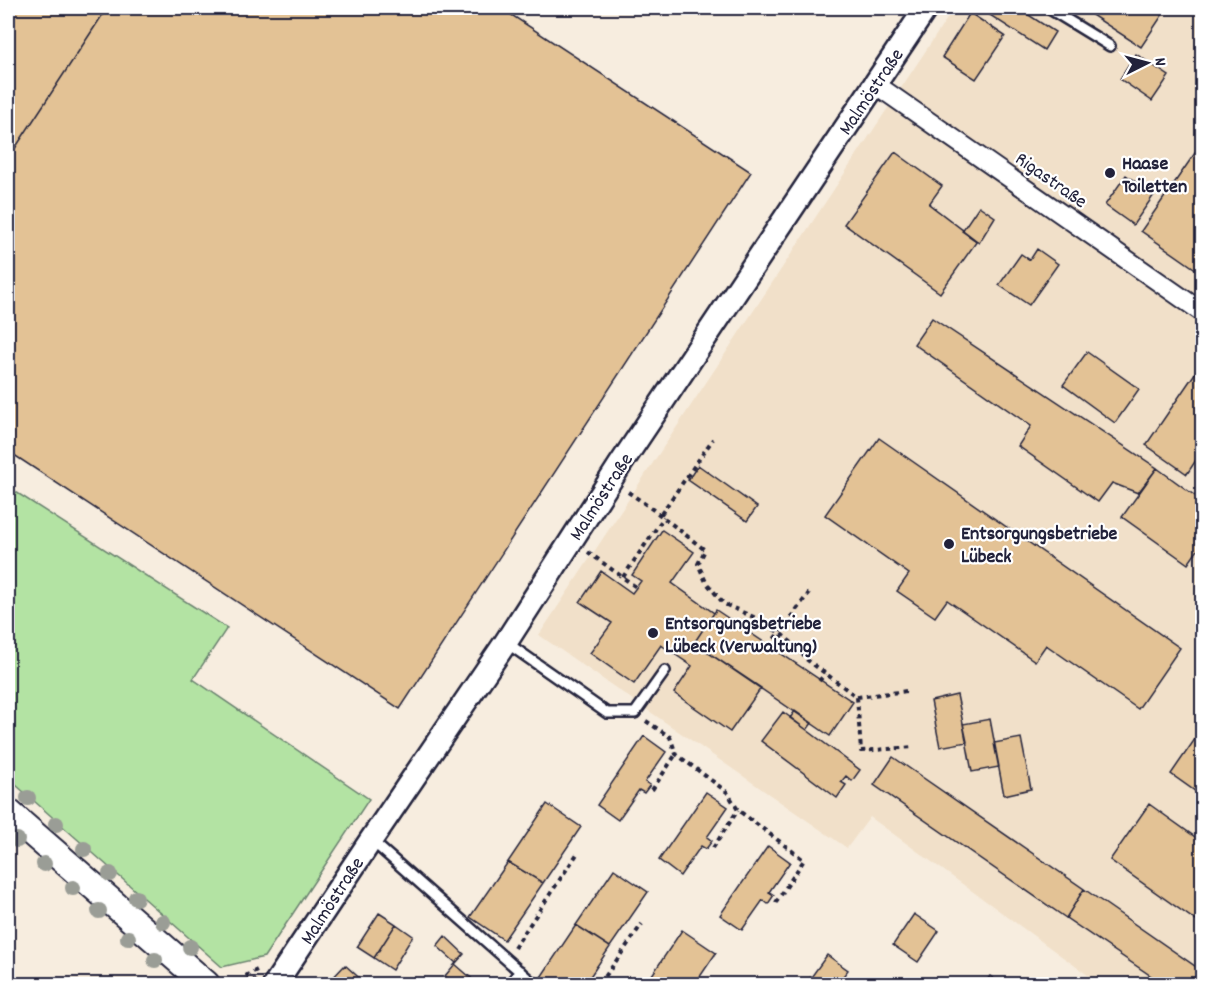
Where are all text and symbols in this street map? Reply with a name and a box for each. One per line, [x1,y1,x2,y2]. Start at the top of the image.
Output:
north arrow [1117,33,1177,93]
street label: Malmöstraße [833,43,912,142]
text: N [1148,57,1171,67]
street label: Rigastraße [1008,146,1092,217]
place label: Haase Toiletten [1122,151,1187,202]
marker: Haase Toiletten [1103,166,1117,180]
street label: Malmöstraße [564,448,641,547]
place label: Entsorgungsbetriebe Lübeck [961,521,1118,572]
marker: Entsorgungsbetriebe Lübeck [942,537,956,551]
place label: Entsorgungsbetriebe Lübeck (Verwaltung) [665,611,822,662]
marker: Entsorgungsbetriebe Lübeck (Verwaltung) [646,626,660,640]
street label: Malmöstraße [295,852,372,951]

